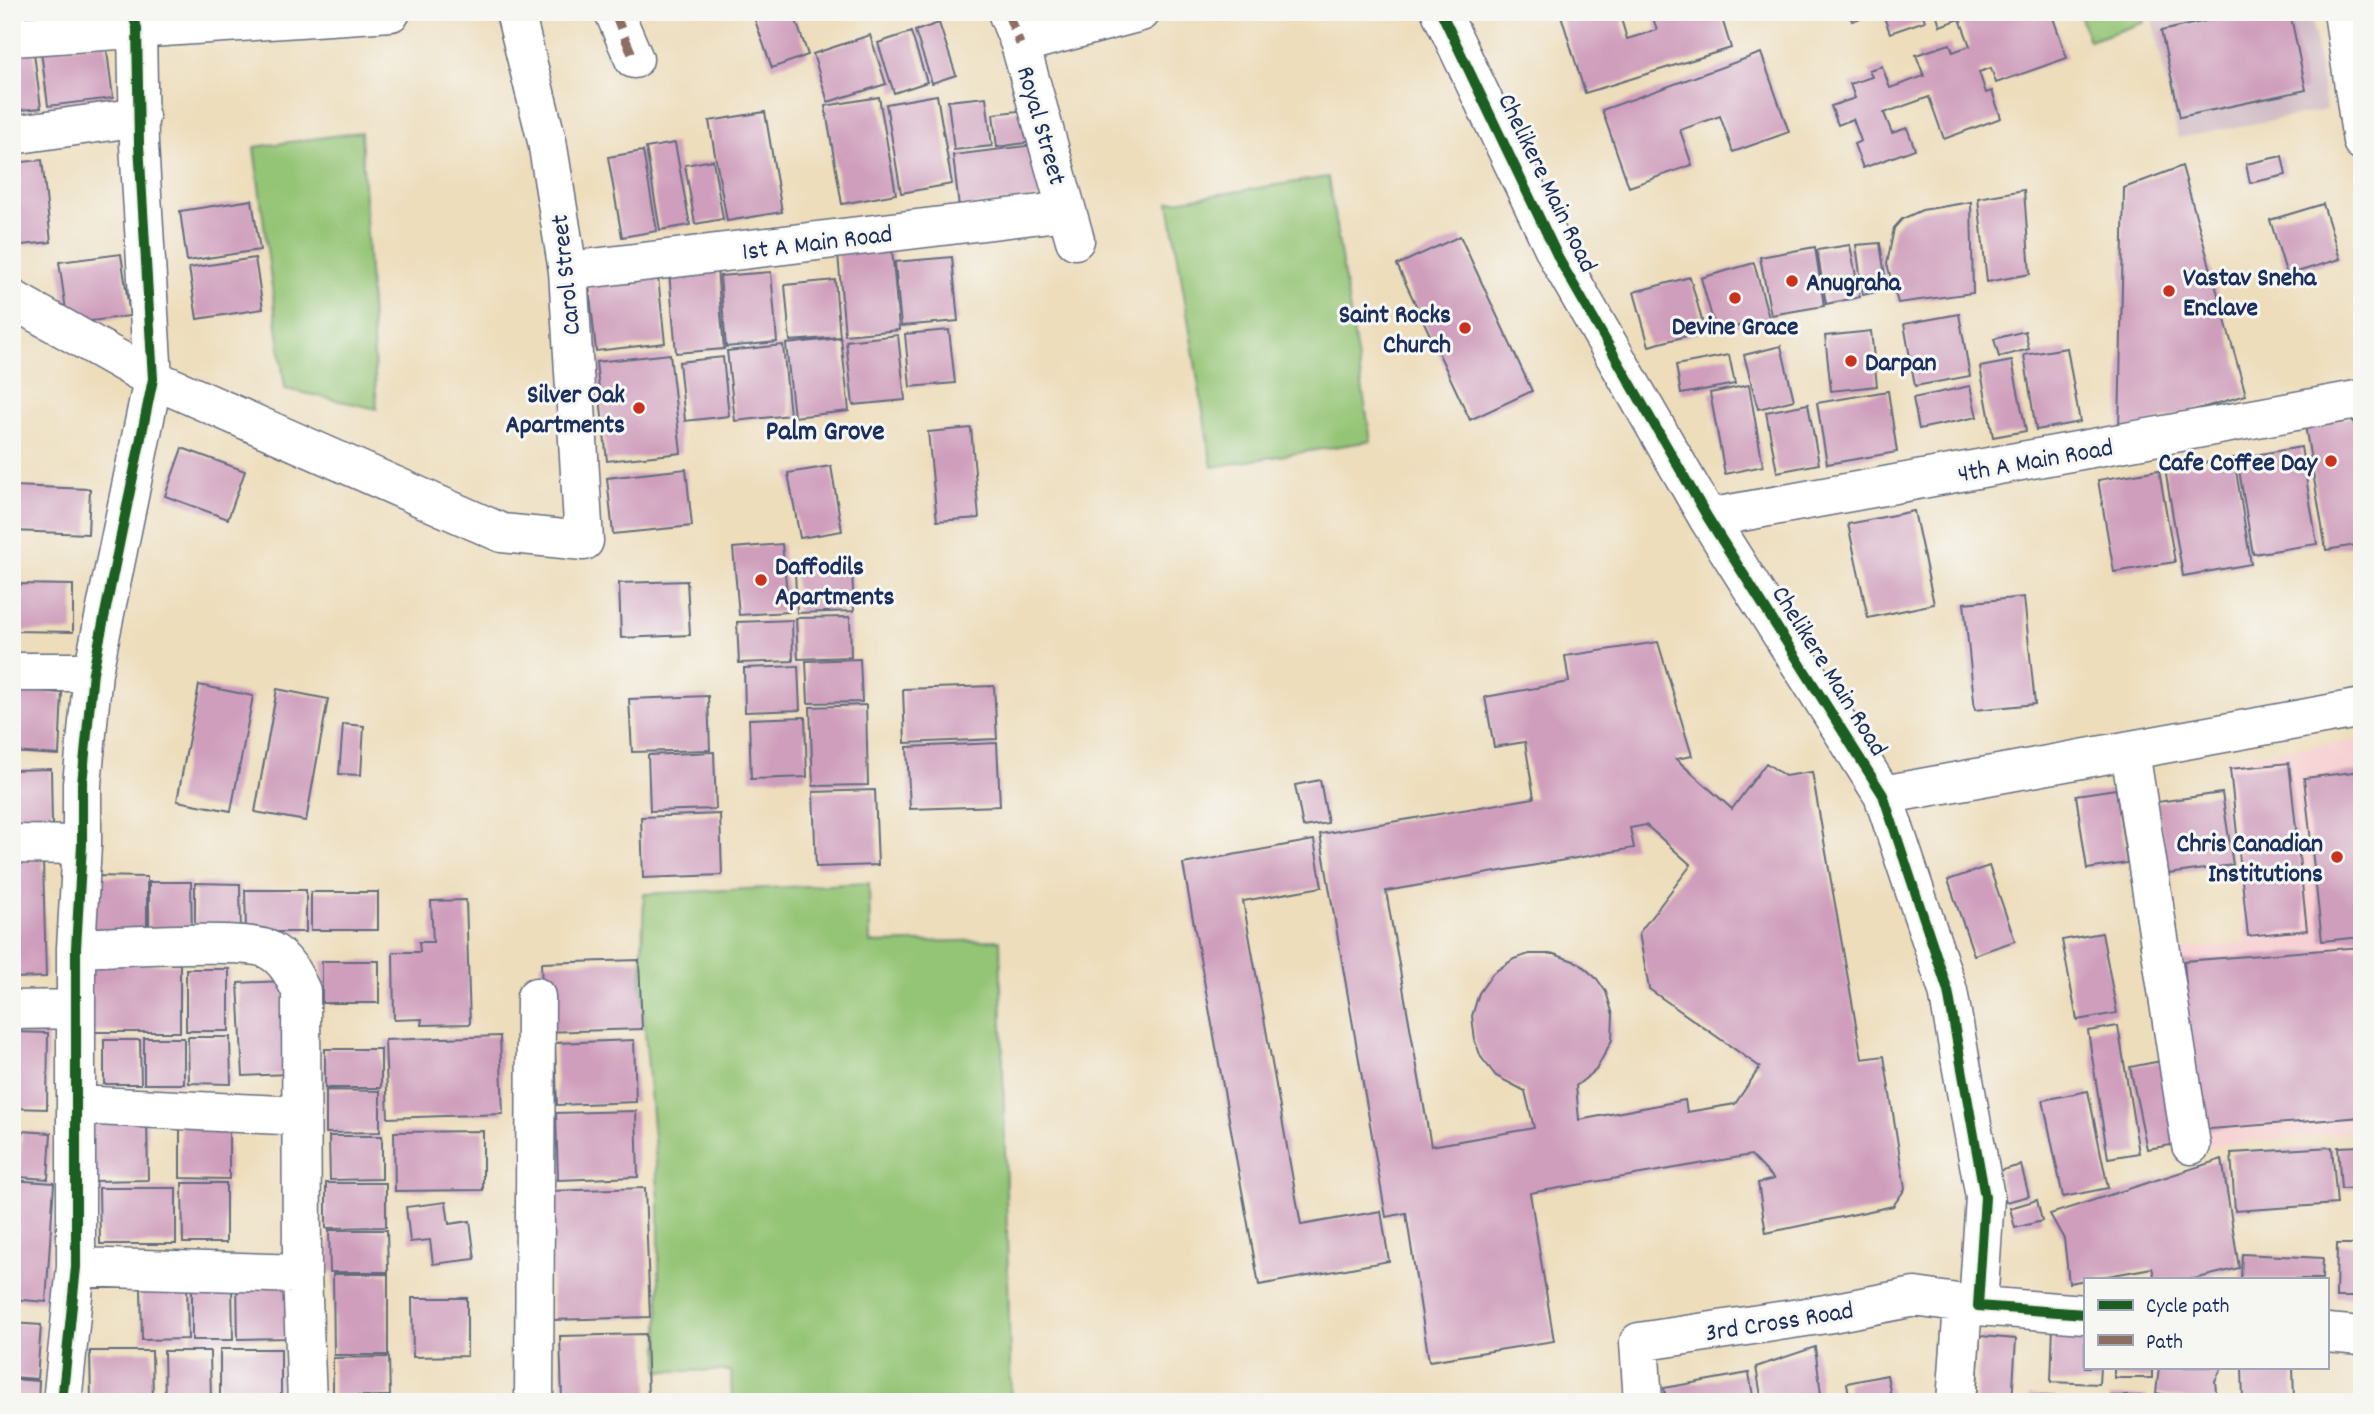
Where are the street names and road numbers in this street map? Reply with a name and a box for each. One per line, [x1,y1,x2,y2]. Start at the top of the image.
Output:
street label: Royal Street [1005,62,1074,190]
street label: Chelikere Main Road [1486,88,1605,279]
street label: Carol Street [543,212,592,337]
street label: 1st A Main Road [740,217,895,272]
street label: 4th A Main Road [1955,431,2116,494]
street label: Chelikere Main Road [1761,579,1895,764]
street label: 3rd Cross Road [1703,1293,1856,1353]

